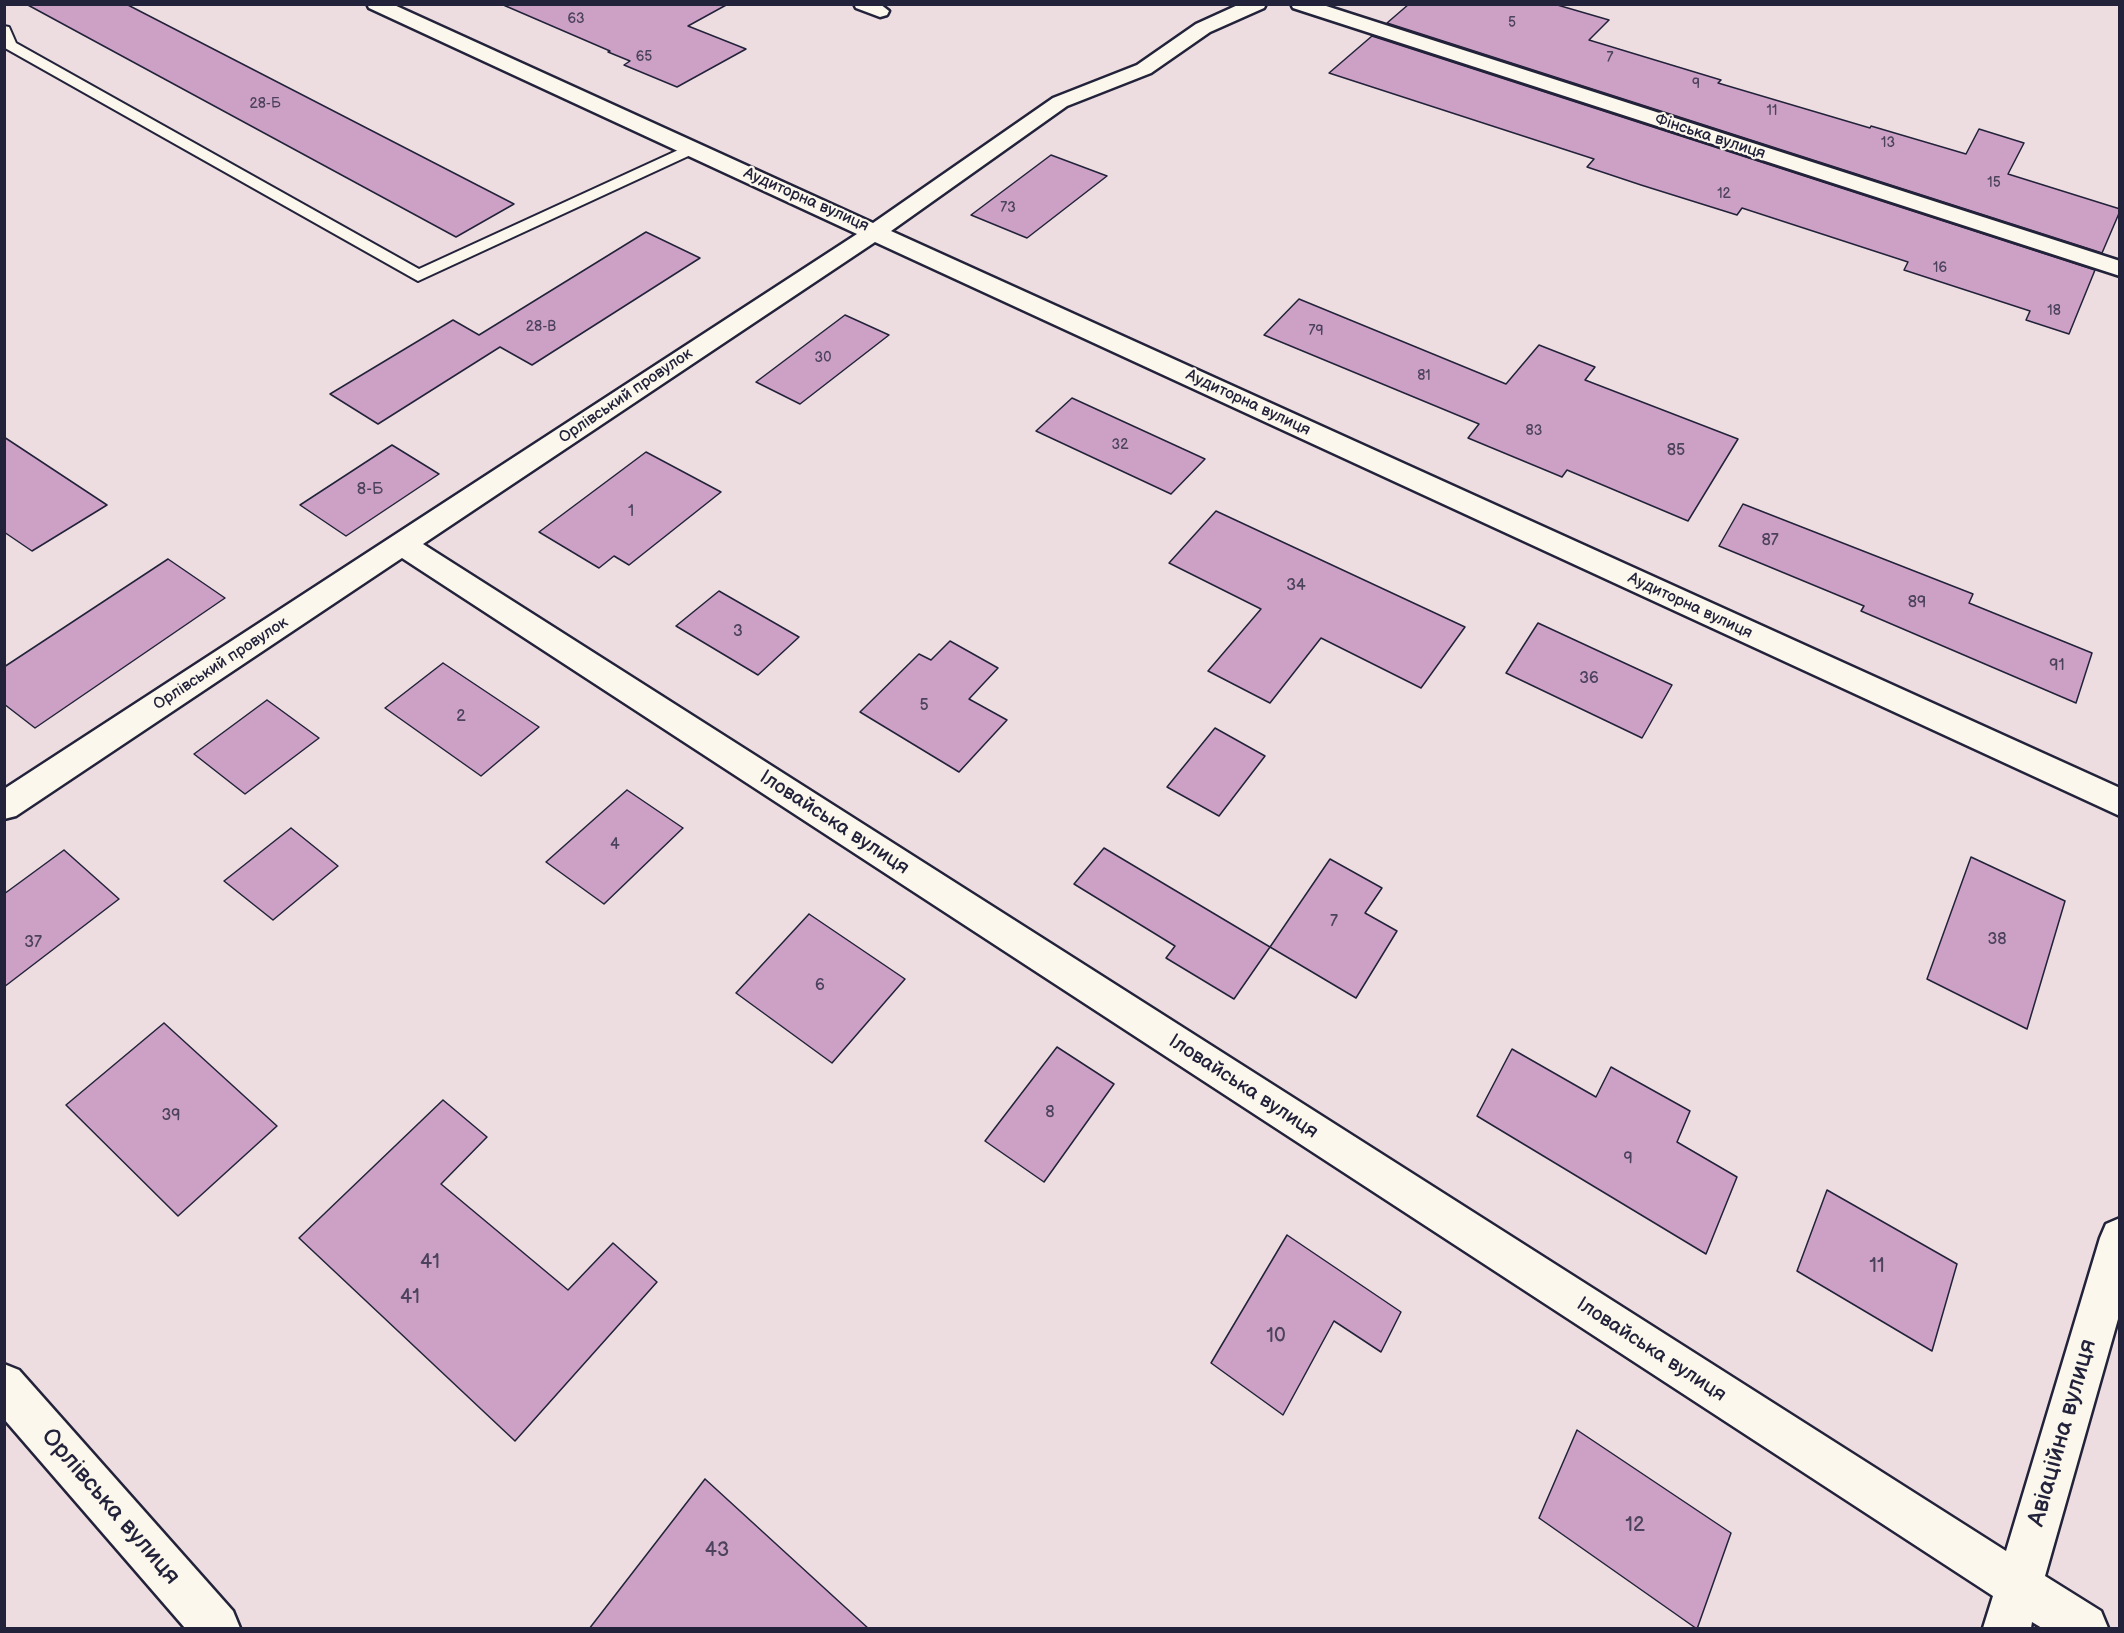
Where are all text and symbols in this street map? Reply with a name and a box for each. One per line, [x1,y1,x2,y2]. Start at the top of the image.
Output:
house number: 63 [567,11,585,27]
house number: 5 [1508,15,1516,31]
house number: 65 [636,49,652,65]
house number: 7 [1607,50,1613,66]
house number: 9 [1692,76,1700,92]
house number: 28-Б [249,96,281,112]
house number: 11 [1767,103,1777,119]
street label: Фінська вулиця [1652,110,1768,164]
house number: 13 [1881,135,1895,151]
street label: Аудиторна вулиця [740,164,872,236]
house number: 15 [1987,175,2001,191]
house number: 12 [1717,186,1731,202]
house number: 73 [1000,200,1016,216]
house number: 16 [1933,260,1947,276]
house number: 18 [2047,303,2061,319]
house number: 28-В [526,319,556,335]
house number: 79 [1309,323,1323,339]
street label: Орлівський провулок [556,344,696,448]
house number: 30 [815,350,831,366]
street label: Аудиторна вулиця [1183,366,1313,440]
house number: 81 [1417,368,1431,384]
house number: 83 [1526,423,1542,439]
house number: 32 [1112,437,1128,453]
house number: 85 [1667,441,1685,461]
house number: 8-Б [357,480,383,500]
house number: 1 [628,502,634,522]
house number: 87 [1761,531,1779,551]
street label: Аудиторна вулиця [1625,569,1755,643]
house number: 34 [1286,576,1306,596]
house number: 89 [1908,593,1926,613]
street label: Орлівський провулок [150,613,292,715]
house number: 3 [733,622,743,642]
house number: 91 [2049,656,2065,676]
house number: 36 [1579,669,1599,689]
house number: 5 [919,696,929,716]
house number: 2 [456,707,466,727]
street label: Іловайська вулиця [755,766,913,880]
house number: 4 [610,835,620,855]
house number: 7 [1330,912,1338,932]
house number: 38 [1987,930,2007,950]
house number: 37 [24,933,42,953]
house number: 6 [815,976,825,996]
street label: Іловайська вулиця [1164,1030,1322,1144]
house number: 8 [1045,1103,1055,1123]
house number: 39 [161,1106,181,1126]
house number: 9 [1623,1149,1633,1169]
house number: 41 [420,1251,440,1275]
house number: 11 [1869,1255,1885,1279]
house number: 41 [400,1286,420,1310]
street label: Іловайська вулиця [1572,1293,1730,1407]
house number: 10 [1266,1325,1286,1349]
street label: Авіаційна вулиця [2023,1336,2103,1530]
street label: Орлівська вулиця [34,1423,186,1591]
house number: 12 [1625,1514,1645,1538]
house number: 43 [705,1539,729,1563]

